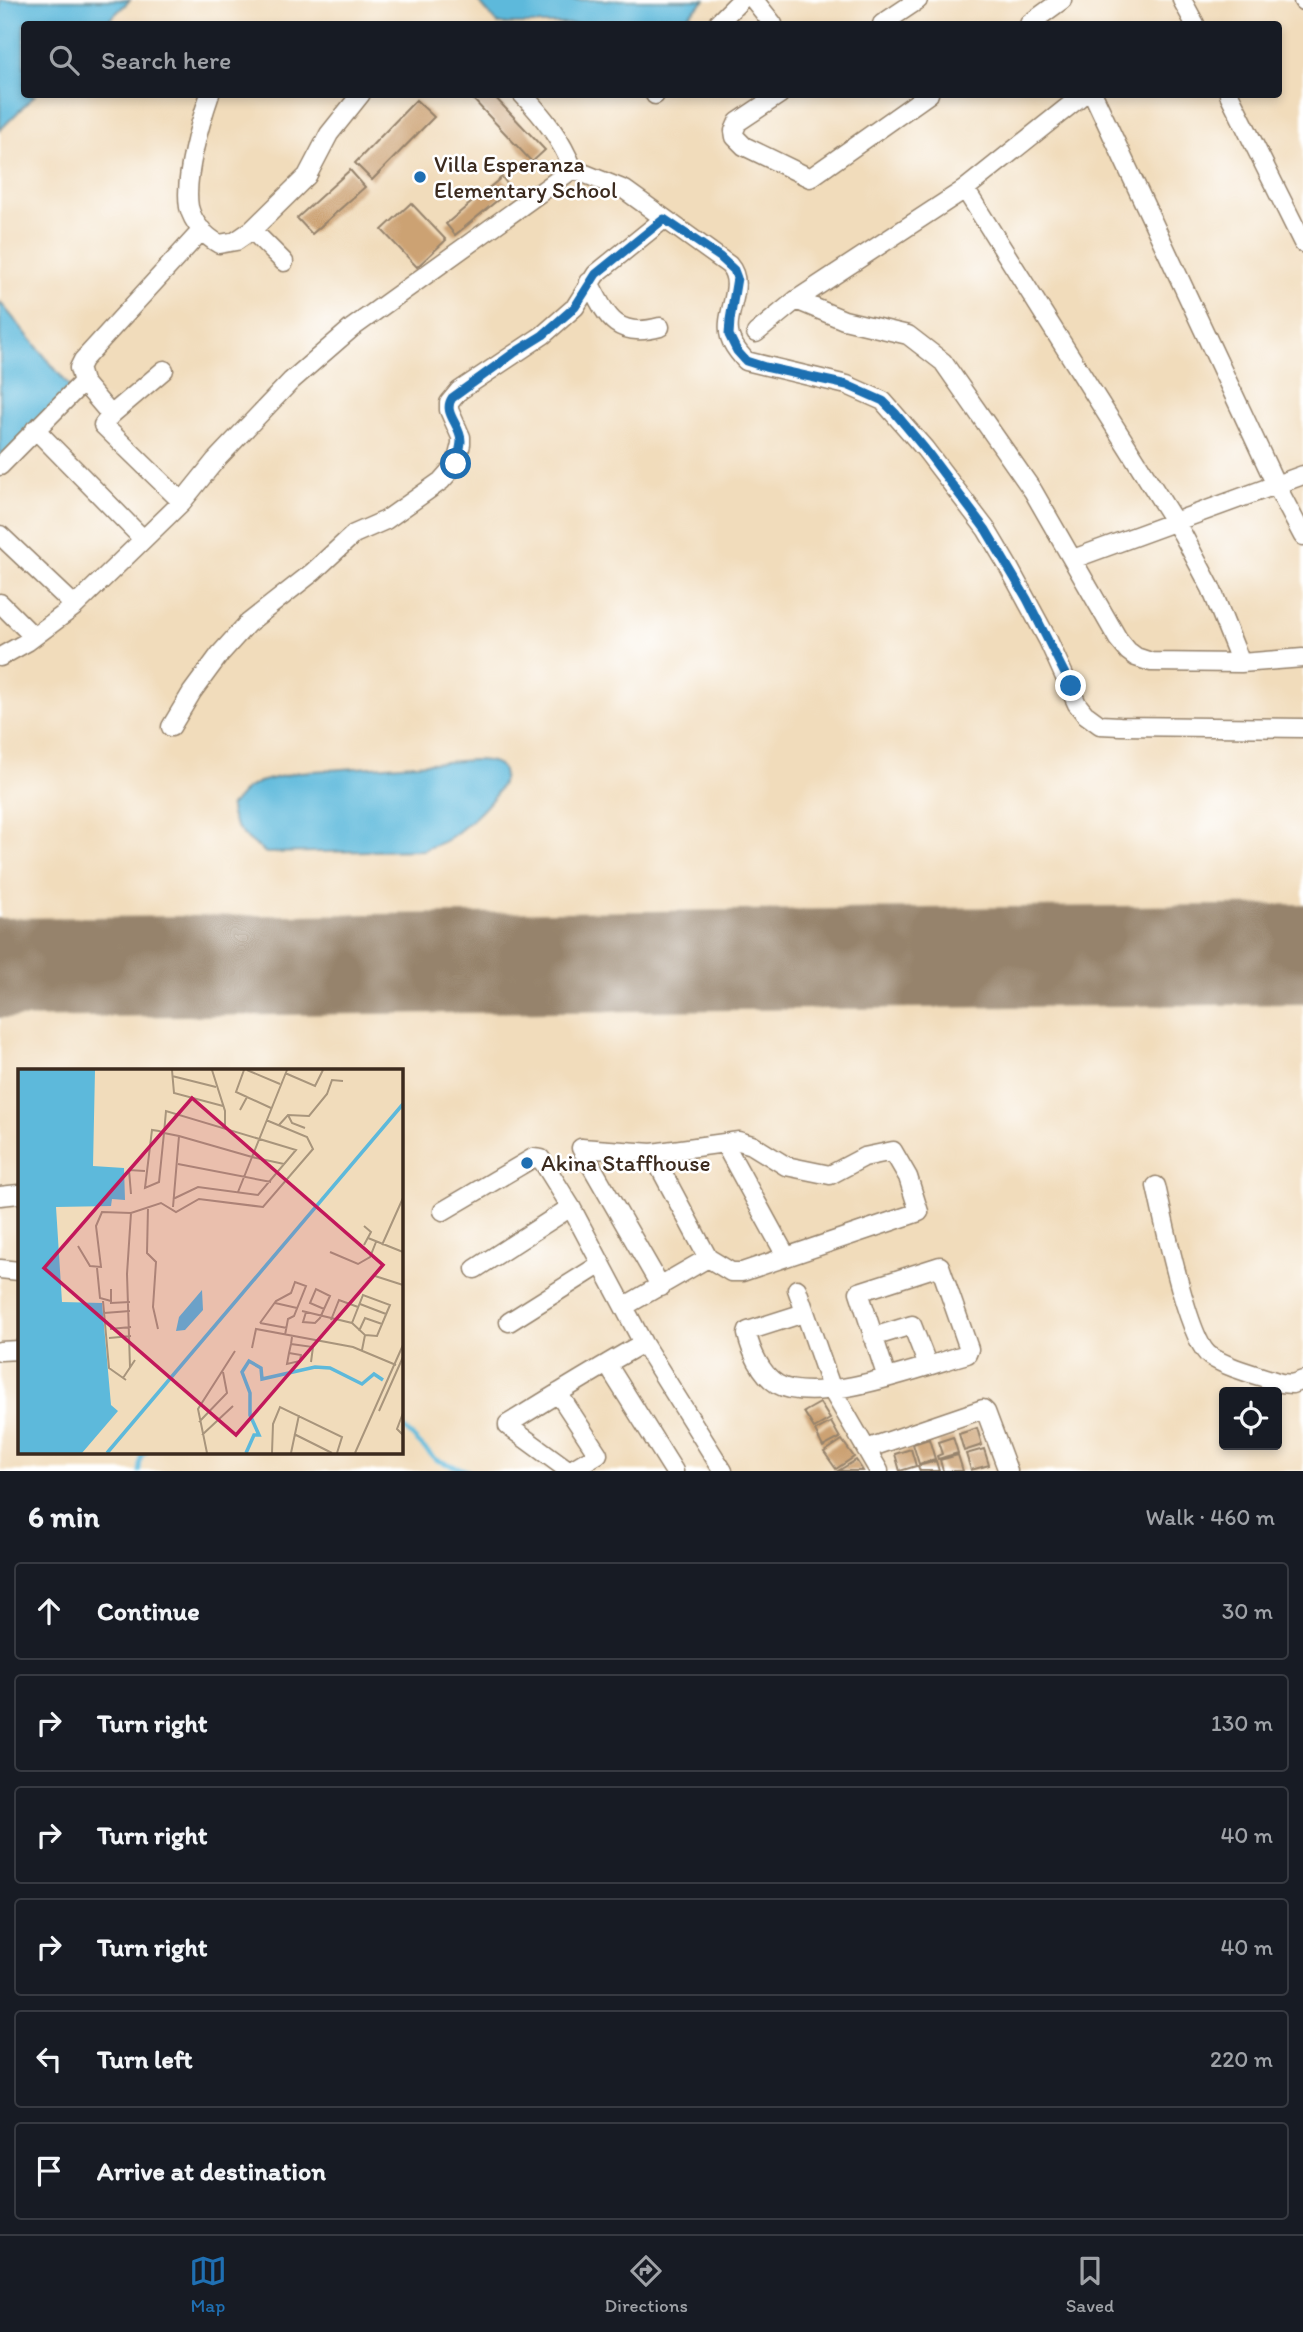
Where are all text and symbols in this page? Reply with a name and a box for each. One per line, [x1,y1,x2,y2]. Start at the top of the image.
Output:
search box [21,21,1282,98]
icon: search [45,41,83,79]
text: Search here [101,44,231,76]
place label: Villa Esperanza Elementary School [434,150,618,204]
marker: Villa Esperanza Elementary School [412,169,428,185]
route start [440,448,471,479]
route end [1055,670,1086,701]
inset map [18,1069,402,1454]
place label: Akina Staffhouse [541,1149,711,1177]
marker: Akina Staffhouse [519,1155,535,1171]
map controls [1219,1387,1282,1450]
button: locate [1219,1387,1282,1450]
text: 6 min [28,1498,100,1535]
text: Walk · 460 m [1145,1503,1275,1531]
icon: ahead [30,1592,68,1630]
text: Continue [97,1595,200,1627]
text: 30 m [1222,1597,1273,1625]
icon: right [30,1704,68,1742]
text: Turn right [97,1707,208,1739]
text: 130 m [1211,1709,1273,1737]
icon: right [30,1816,68,1854]
text: Turn right [97,1819,208,1851]
text: 40 m [1220,1821,1273,1849]
icon: right [30,1928,68,1966]
text: Turn right [97,1931,208,1963]
text: 40 m [1220,1933,1273,1961]
icon: left [30,2040,68,2078]
text: Turn left [97,2043,193,2075]
text: 220 m [1210,2045,1273,2073]
icon: arrive [30,2152,68,2190]
text: Arrive at destination [97,2155,326,2187]
tab: Map [189,2252,227,2317]
tab: Directions [604,2252,688,2317]
tab: Saved [1066,2252,1114,2317]

